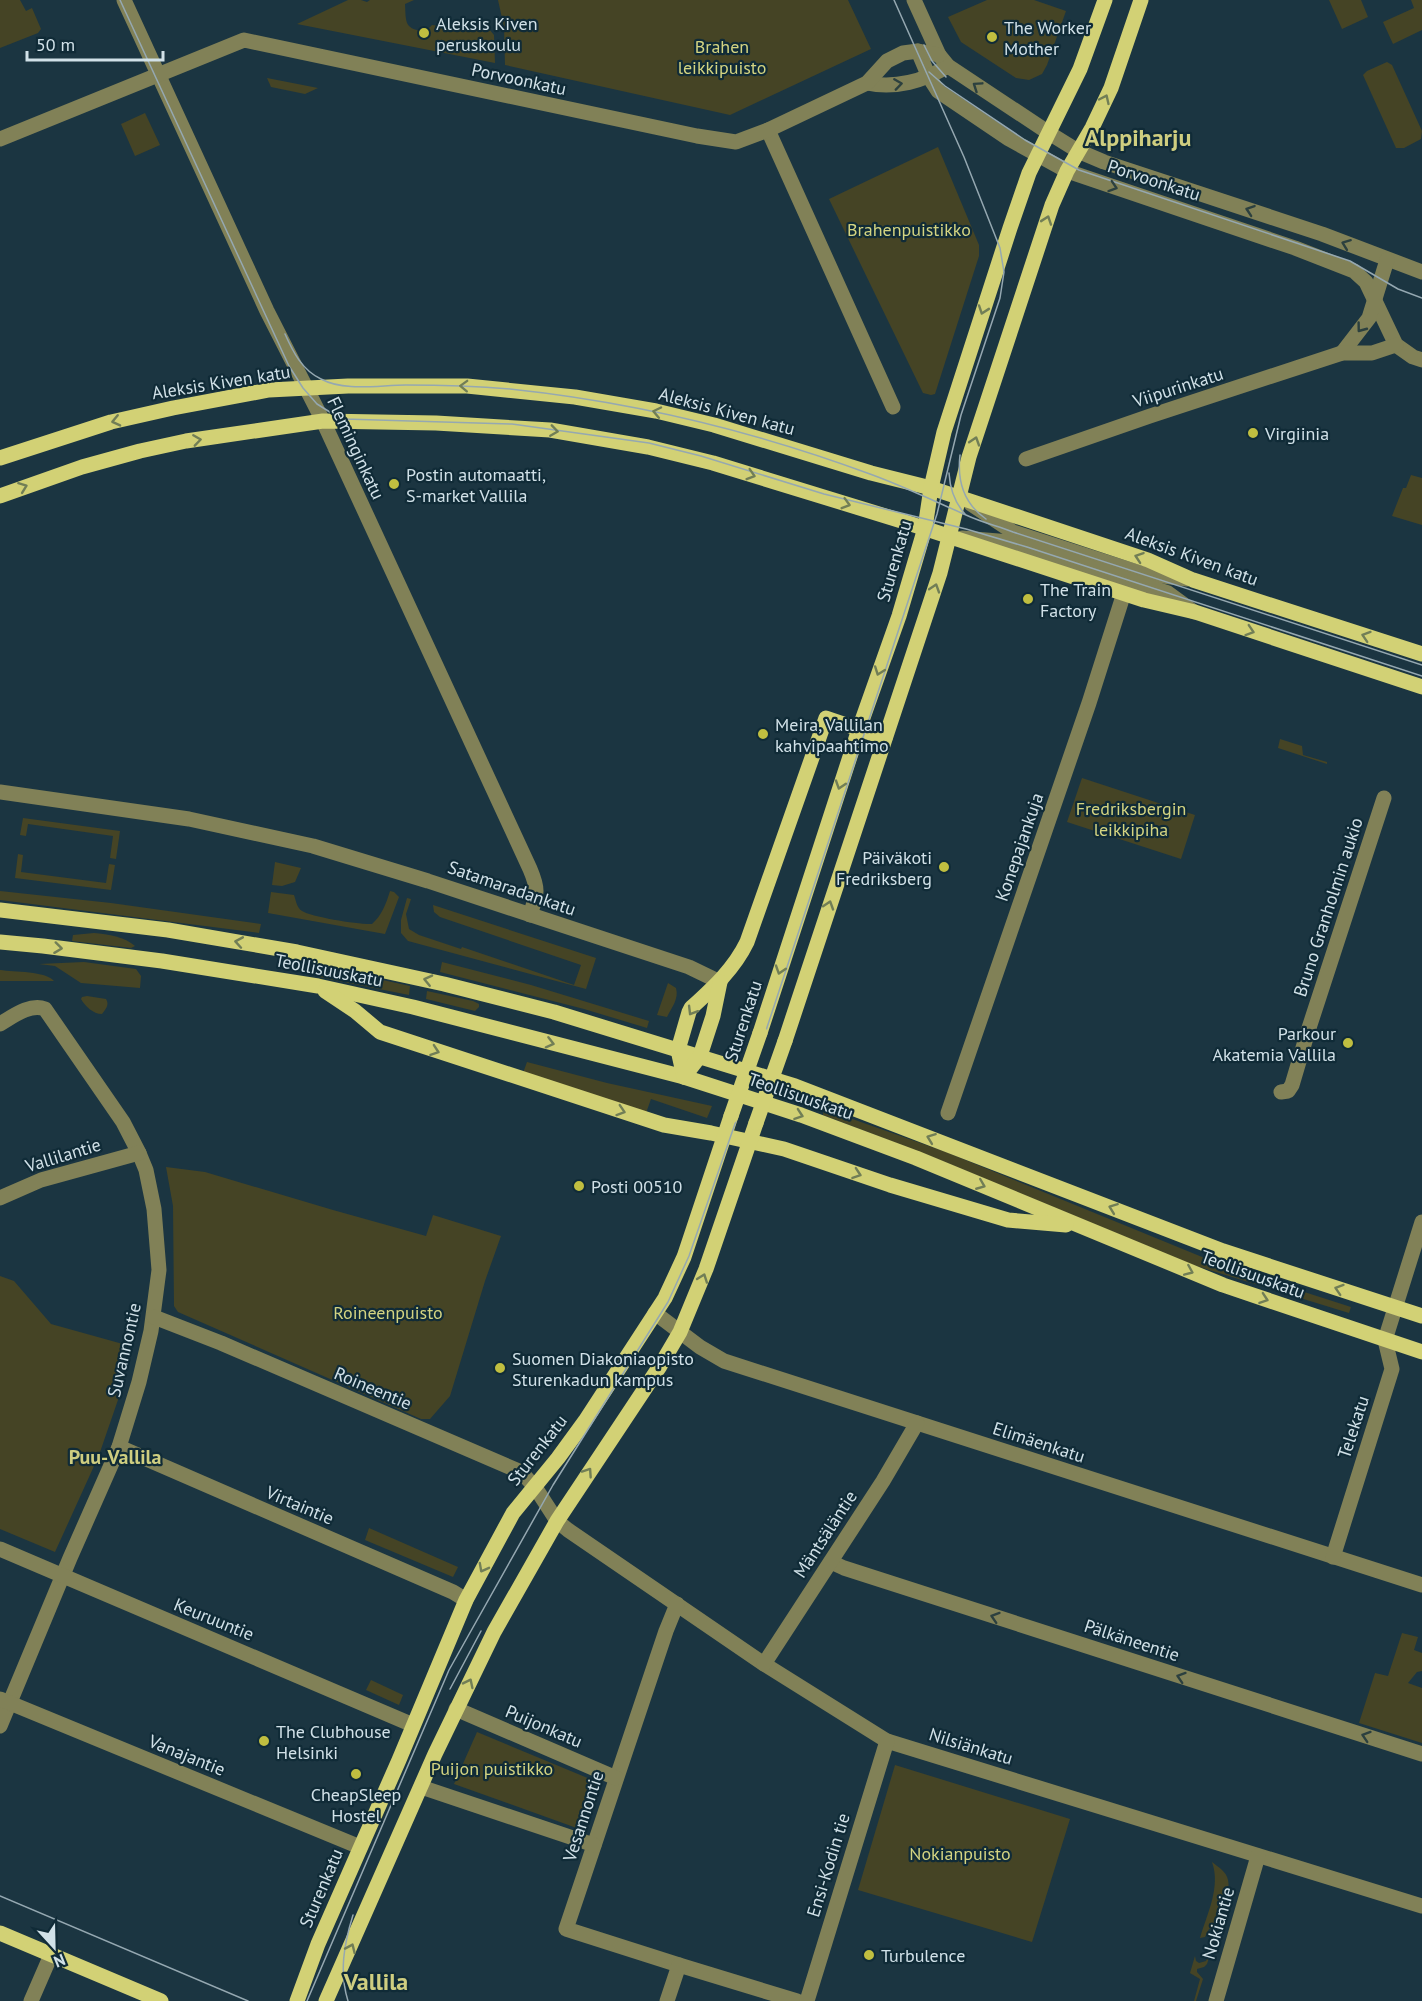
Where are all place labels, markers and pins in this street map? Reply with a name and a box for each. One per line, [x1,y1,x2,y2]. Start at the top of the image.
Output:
place label: Aleksis Kiven peruskoulu [436,12,538,56]
place label: The Worker Mother [1004,16,1091,60]
marker: Aleksis Kiven peruskoulu [417,26,431,40]
marker: The Worker Mother [985,30,999,44]
place label: Virgiinia [1264,422,1329,445]
marker: Virgiinia [1246,426,1260,440]
place label: Postin automaatti, S-market Vallila [406,463,546,507]
marker: Postin automaatti, S-market Vallila [387,477,401,491]
place label: The Train Factory [1040,578,1111,622]
marker: The Train Factory [1021,592,1035,606]
place label: Meira, Vallilan kahvipaahtimo [775,713,889,757]
marker: Meira, Vallilan kahvipaahtimo [756,727,770,741]
place label: Päiväkoti Fredriksberg [836,846,932,890]
marker: Päiväkoti Fredriksberg [937,860,951,874]
place label: Parkour Akatemia Vallila [1212,1022,1336,1066]
marker: Parkour Akatemia Vallila [1341,1036,1355,1050]
place label: Posti 00510 [591,1175,683,1198]
marker: Posti 00510 [572,1179,586,1193]
place label: Suomen Diakoniaopisto Sturenkadun kampus [512,1347,694,1391]
marker: Suomen Diakoniaopisto Sturenkadun kampus [493,1361,507,1375]
place label: The Clubhouse Helsinki [276,1720,391,1764]
marker: The Clubhouse Helsinki [257,1734,271,1748]
marker: CheapSleep Hostel [349,1767,363,1781]
place label: CheapSleep Hostel [311,1783,401,1827]
place label: Turbulence [881,1944,965,1967]
marker: Turbulence [862,1948,876,1962]

